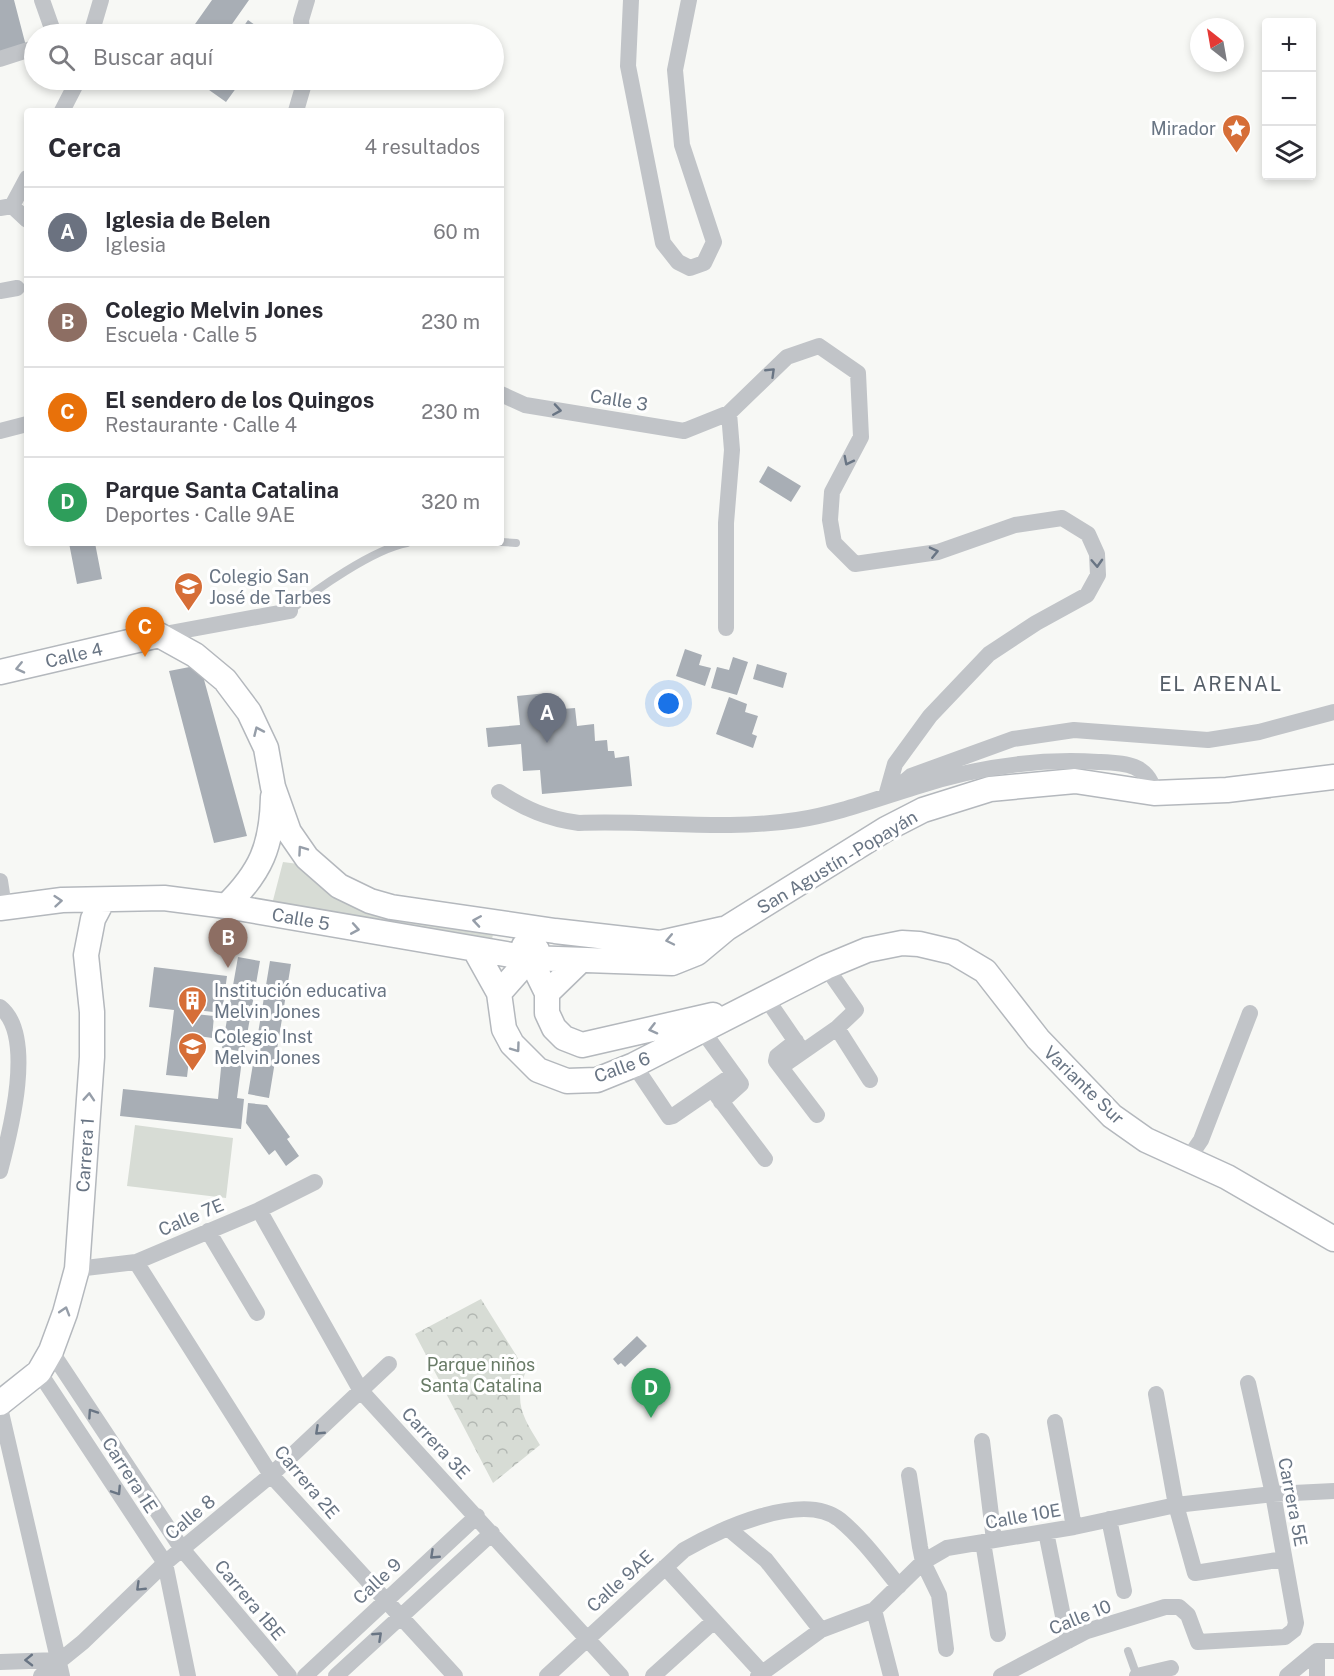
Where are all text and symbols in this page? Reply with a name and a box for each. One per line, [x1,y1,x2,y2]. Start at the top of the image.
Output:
north arrow [1190,18,1244,72]
map controls [1262,18,1316,180]
button: + [1262,18,1316,72]
search box [24,24,504,90]
icon: search [45,41,78,74]
text: Buscar aquí [93,44,213,70]
button: − [1262,72,1316,126]
place icon: Mirador [1221,112,1253,154]
place label: Mirador [1151,118,1216,139]
button: layers [1262,126,1316,180]
text: Cerca [48,132,121,163]
text: 4 resultados [364,135,480,159]
text: Iglesia de Belen [105,207,271,233]
text: A [60,220,75,244]
text: 60 m [433,220,480,244]
text: Iglesia [105,233,166,257]
text: Colegio Melvin Jones [105,297,323,323]
text: B [61,310,74,334]
text: 230 m [421,310,480,334]
text: Escuela · Calle 5 [105,323,257,347]
one-way arrow [763,369,774,380]
street label: Calle 3 [589,385,649,415]
text: El sendero de los Quingos [105,387,374,413]
text: C [60,400,75,424]
text: 230 m [421,400,480,424]
one-way arrow [552,403,561,415]
text: Restaurante · Calle 4 [105,413,297,437]
one-way arrow [844,455,855,466]
text: Parque Santa Catalina [105,477,339,503]
text: D [60,490,75,514]
text: 320 m [421,490,480,514]
text: Deportes · Calle 9AE [105,503,295,527]
one-way arrow [928,547,938,560]
one-way arrow [1091,558,1104,567]
place label: Colegio San José de Tarbes [209,566,331,608]
school or university icon: Colegio San José de Tarbes [172,570,204,612]
pin: C [126,608,164,657]
street label: Calle 4 [43,638,105,672]
one-way arrow [15,660,25,673]
district label: EL ARENAL [1159,672,1283,696]
your location [654,689,683,718]
pin: A [528,694,566,743]
one-way arrow [253,727,265,738]
street label: San Agustín - Popayán [753,806,921,918]
one-way arrow [298,846,309,857]
one-way arrow [54,895,63,908]
street label: Calle 5 [270,904,332,934]
one-way arrow [472,916,481,928]
pin: B [208,918,248,968]
one-way arrow [350,922,360,935]
one-way arrow [665,933,675,946]
place label: Institución educativa Melvin Jones [214,980,387,1022]
building icon: Institución educativa Melvin Jones [177,984,209,1026]
one-way arrow [648,1022,658,1035]
place label: Colegio Inst Melvin Jones [214,1026,320,1068]
school or university icon: Colegio Inst Melvin Jones [177,1030,209,1072]
one-way arrow [508,1041,519,1052]
street label: Variante Sur [1039,1041,1129,1129]
street label: Calle 6 [591,1047,653,1087]
one-way arrow [83,1092,96,1101]
street label: Carrera 1 [72,1117,98,1193]
street label: Calle 7E [155,1194,227,1240]
one-way arrow [58,1306,70,1317]
park label: Parque niños Santa Catalina [420,1354,542,1396]
pin: D [632,1368,670,1418]
street label: Carrera 3E [398,1403,474,1483]
one-way arrow [88,1408,99,1419]
one-way arrow [315,1424,325,1435]
street label: Carrera 1E [98,1433,162,1517]
street label: Carrera 2E [270,1441,344,1523]
street label: Carrera 5E [1274,1456,1312,1548]
one-way arrow [110,1485,122,1495]
street label: Calle 8 [161,1490,219,1544]
street label: Calle 10E [984,1499,1062,1533]
street label: Calle 9AE [582,1546,658,1616]
one-way arrow [430,1548,441,1559]
street label: Calle 9 [349,1554,405,1608]
street label: Carrera 1BE [210,1556,290,1644]
one-way arrow [137,1580,147,1591]
street label: Calle 10 [1046,1595,1114,1639]
one-way arrow [371,1632,382,1643]
one-way arrow [25,1654,34,1666]

